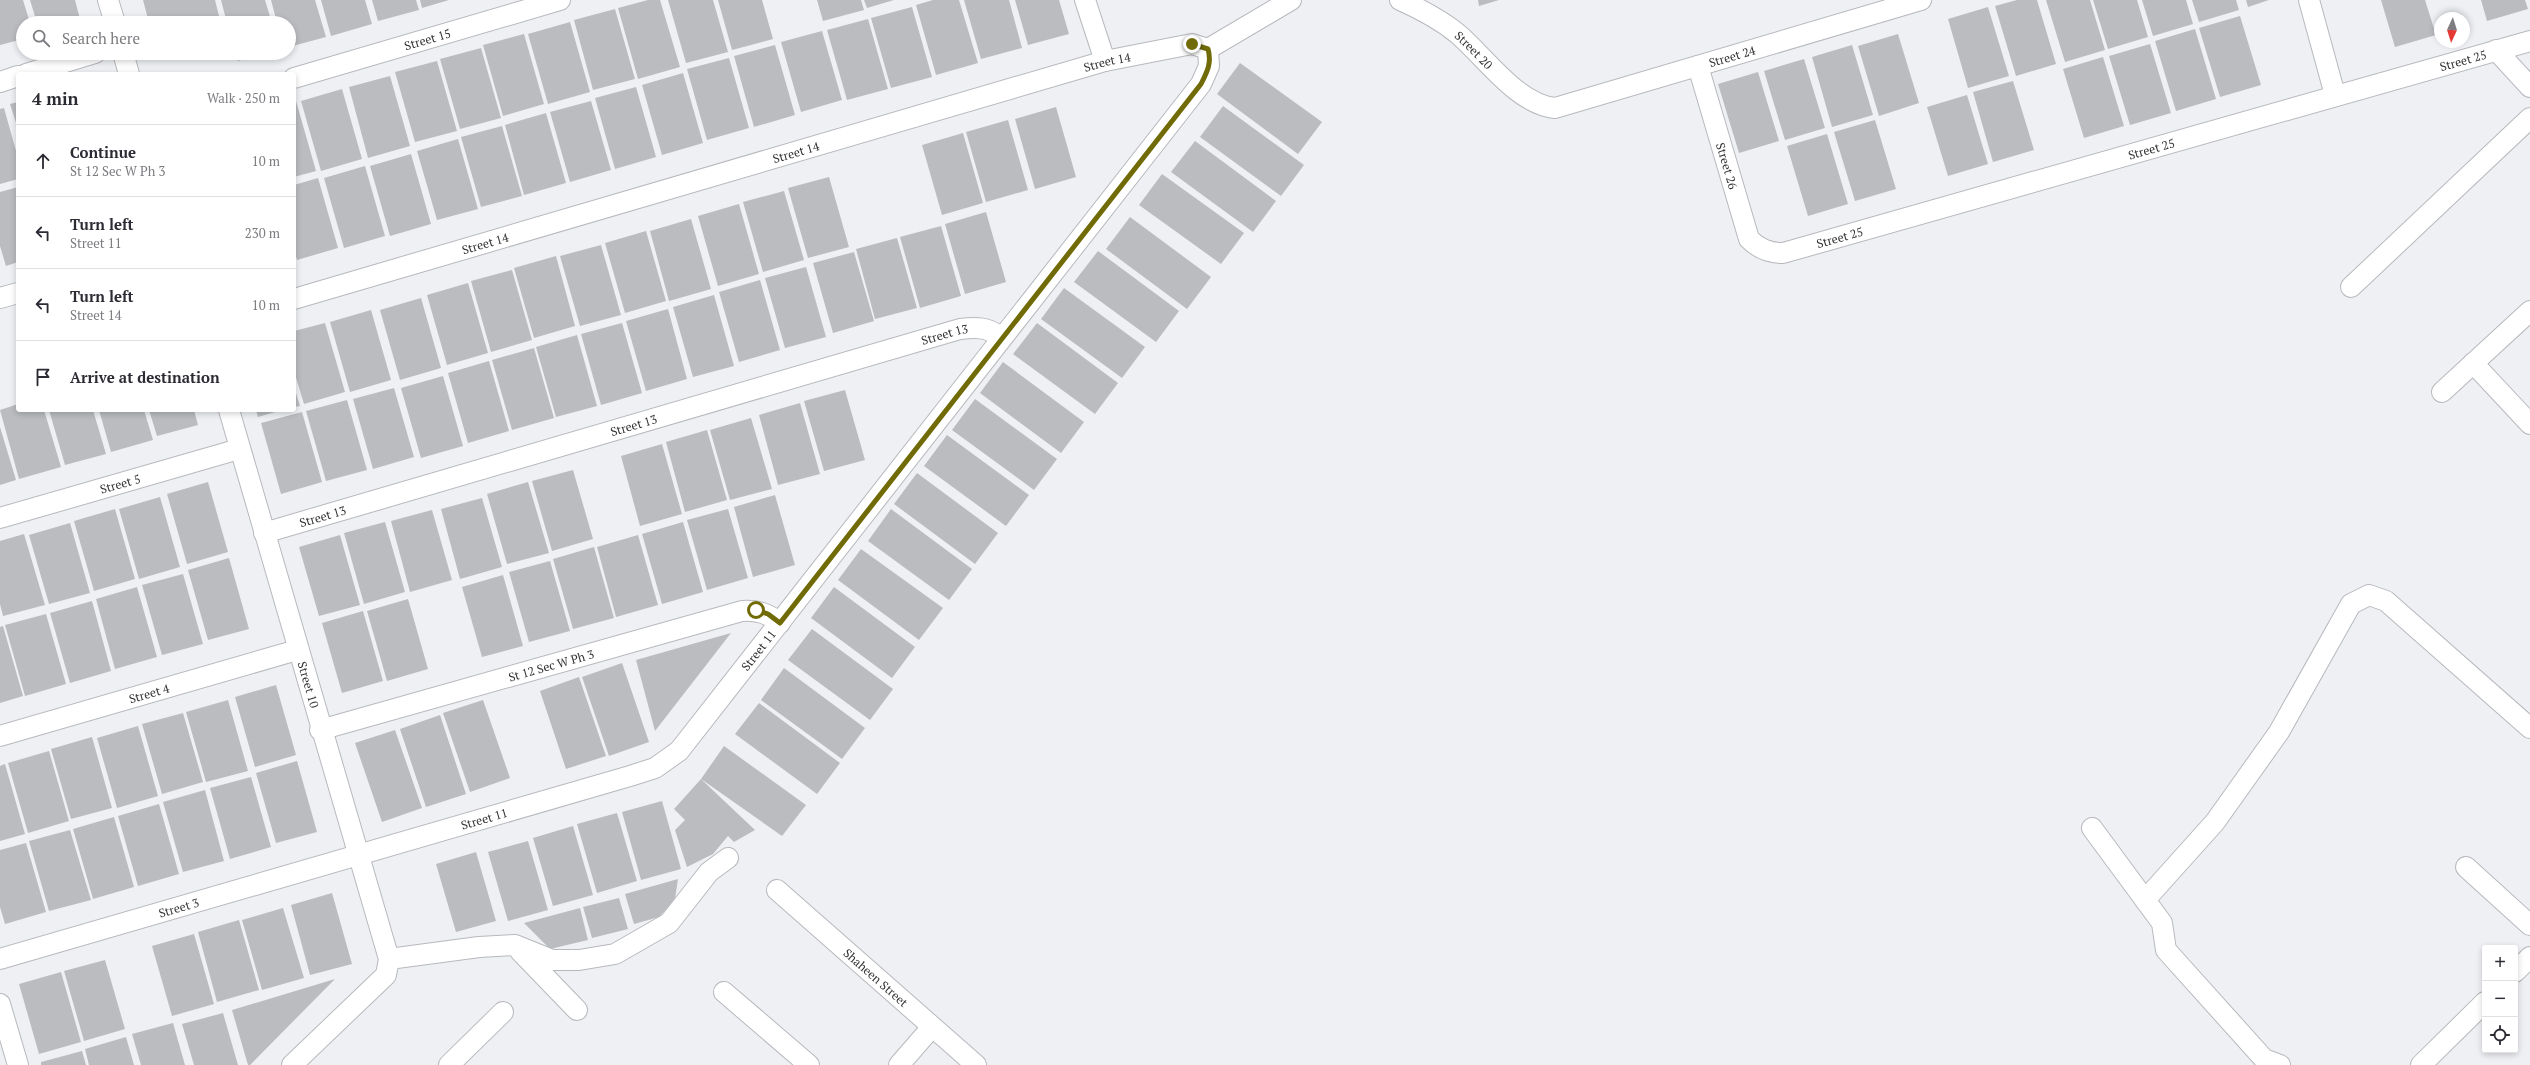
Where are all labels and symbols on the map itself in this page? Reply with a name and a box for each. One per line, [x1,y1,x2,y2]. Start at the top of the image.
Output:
north arrow [2434,12,2470,48]
street label: Street 15 [402,25,452,53]
street label: Street 20 [1452,27,1496,72]
route end [1183,35,1201,53]
street label: Street 24 [1707,42,1758,70]
street label: Street 25 [2438,46,2488,74]
street label: Street 14 [1082,49,1132,74]
street label: Street 25 [2126,135,2176,162]
street label: Street 14 [771,138,821,166]
street label: Street 26 [1713,141,1742,191]
street label: Street 25 [1815,223,1865,251]
street label: Street 14 [460,229,511,257]
street label: Street 13 [919,321,969,347]
street label: Street 13 [608,411,658,439]
street label: Street 5 [98,470,142,496]
street label: Street 13 [298,502,348,530]
route start [747,601,765,619]
street label: Street 11 [737,627,779,673]
street label: St 12 Sec W Ph 3 [507,646,595,684]
street label: Street 10 [295,660,323,710]
street label: Street 4 [127,680,171,706]
street label: Street 11 [459,805,509,832]
street label: Street 3 [157,894,201,920]
street label: Shaheen Street [841,945,912,1010]

